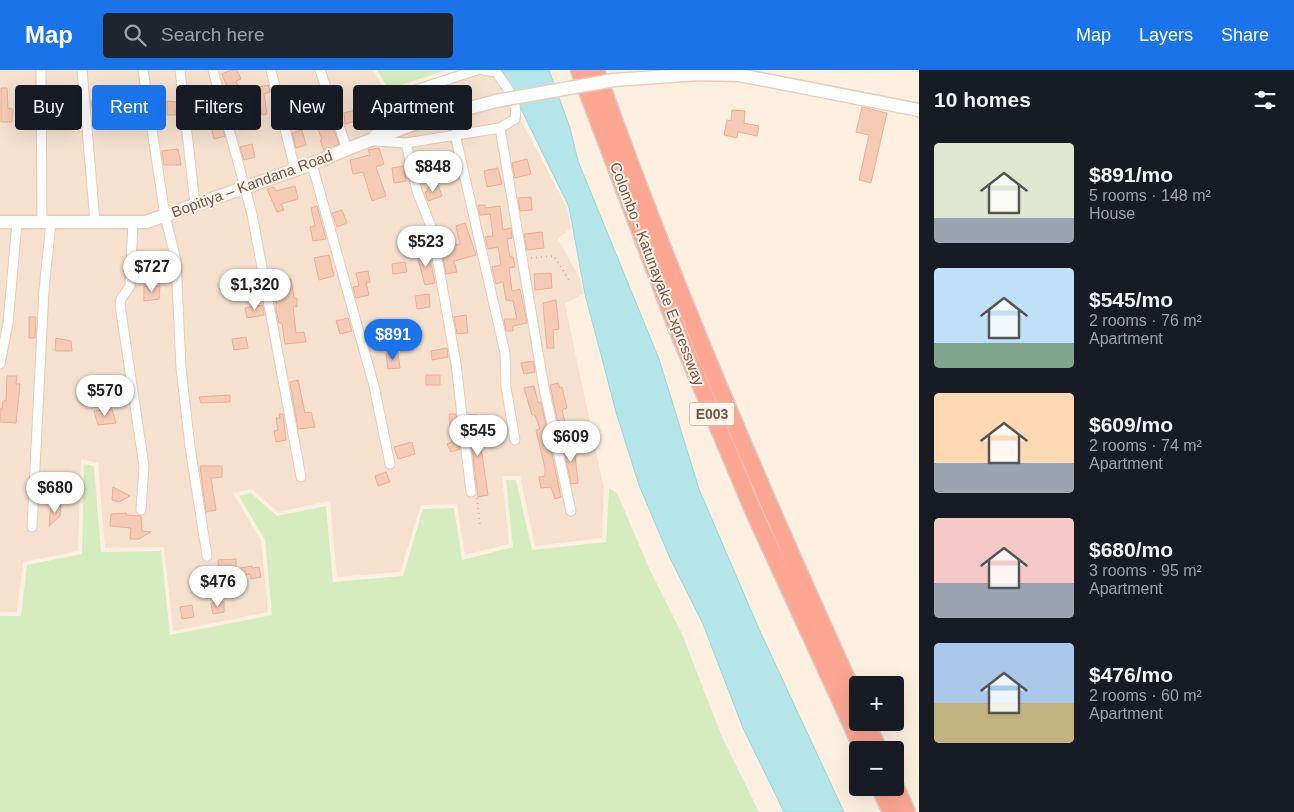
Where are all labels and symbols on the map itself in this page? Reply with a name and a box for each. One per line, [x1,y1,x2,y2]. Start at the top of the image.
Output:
street label: Bopitiya – Kandana Road [169,146,335,221]
pin: $848 [403,150,463,193]
street label: Colombo - Katunayake Expressway [607,160,708,388]
pin: $523 [396,226,456,268]
pin: $727 [122,250,182,293]
pin: $1,320 [214,268,296,311]
pin: $891 [363,318,423,361]
pin: $570 [75,374,135,417]
road number: E003 [690,402,734,426]
pin: $545 [448,414,508,457]
pin: $609 [541,420,601,463]
pin: $680 [25,472,85,514]
pin: $476 [188,566,248,608]

